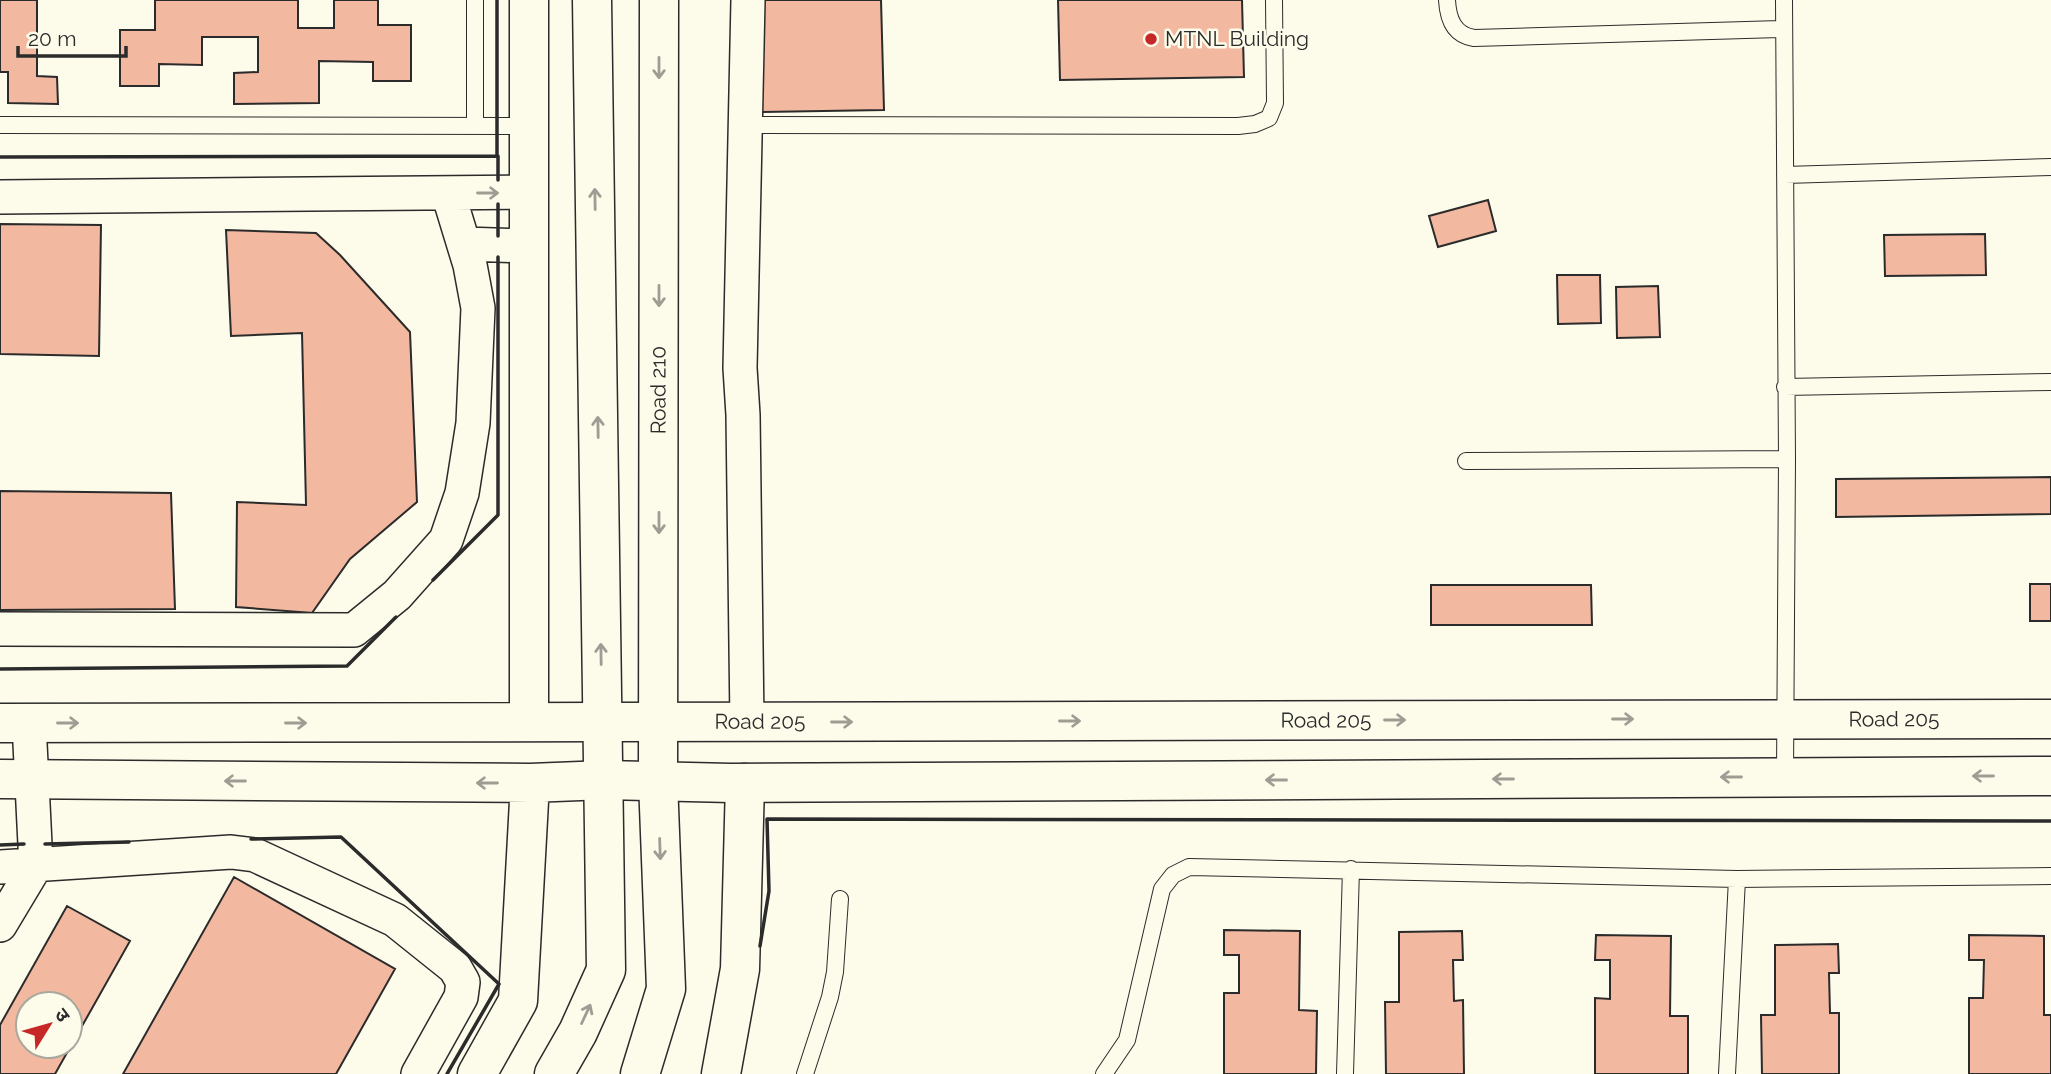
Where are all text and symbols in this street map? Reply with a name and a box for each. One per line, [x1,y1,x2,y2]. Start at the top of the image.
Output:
scale bar [18,14,126,58]
text: 20 m [28,26,76,51]
place label: MTNL Building [1165,26,1309,51]
marker: MTNL Building [1143,31,1159,47]
one-way arrow [652,56,666,79]
one-way arrow [476,186,499,200]
one-way arrow [588,188,601,211]
one-way arrow [652,284,666,307]
street label: Road 210 [645,346,671,434]
one-way arrow [591,416,605,439]
one-way arrow [652,511,666,534]
one-way arrow [595,643,608,666]
street label: Road 205 [1848,706,1940,731]
street label: Road 205 [1280,707,1372,733]
street label: Road 205 [714,709,806,734]
one-way arrow [1611,712,1634,726]
one-way arrow [1383,713,1406,727]
one-way arrow [1058,714,1081,728]
one-way arrow [830,715,853,729]
one-way arrow [56,716,79,730]
one-way arrow [284,716,307,730]
one-way arrow [1972,769,1995,783]
one-way arrow [1720,770,1743,784]
one-way arrow [1492,772,1515,785]
one-way arrow [1265,773,1288,787]
one-way arrow [224,774,247,788]
one-way arrow [476,776,499,790]
one-way arrow [654,837,667,860]
north arrow [14,990,84,1060]
text: उ [50,1004,75,1027]
one-way arrow [580,1004,593,1025]

